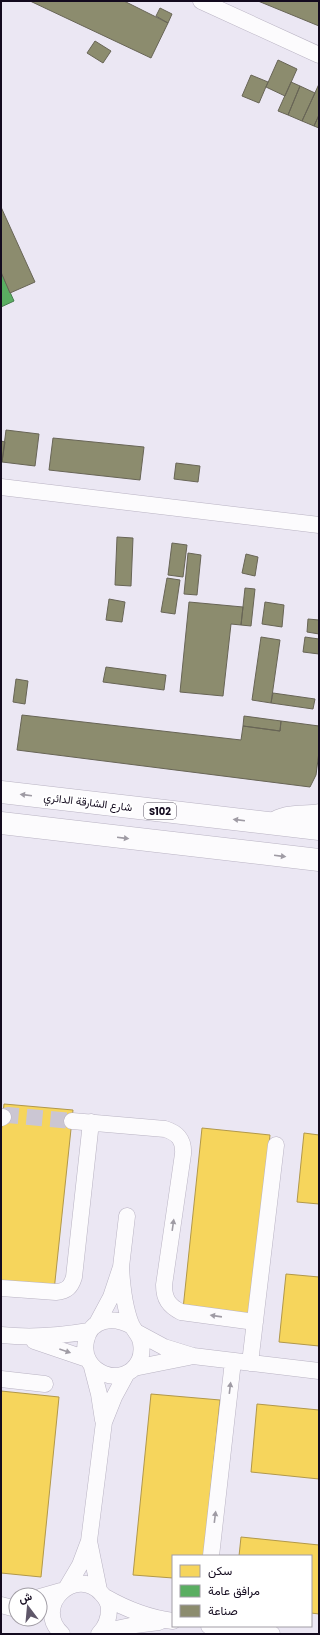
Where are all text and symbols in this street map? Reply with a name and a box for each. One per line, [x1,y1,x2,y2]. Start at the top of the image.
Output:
street label: شارع الشارقة الدائري [43,789,134,817]
one-way arrow [20,792,32,798]
road number: S102 [144,803,176,819]
one-way arrow [232,817,245,823]
one-way arrow [117,834,129,841]
one-way arrow [274,852,286,859]
one-way arrow [170,1219,176,1232]
one-way arrow [210,1313,222,1319]
one-way arrow [60,1348,72,1354]
one-way arrow [227,1382,233,1394]
one-way arrow [212,1511,218,1523]
legend [172,1555,312,1627]
text: سكن [208,1562,232,1579]
text: مرافق عامة [208,1582,260,1599]
north arrow [8,1587,48,1627]
text: ش [17,1588,34,1607]
text: صناعة [208,1602,238,1619]

